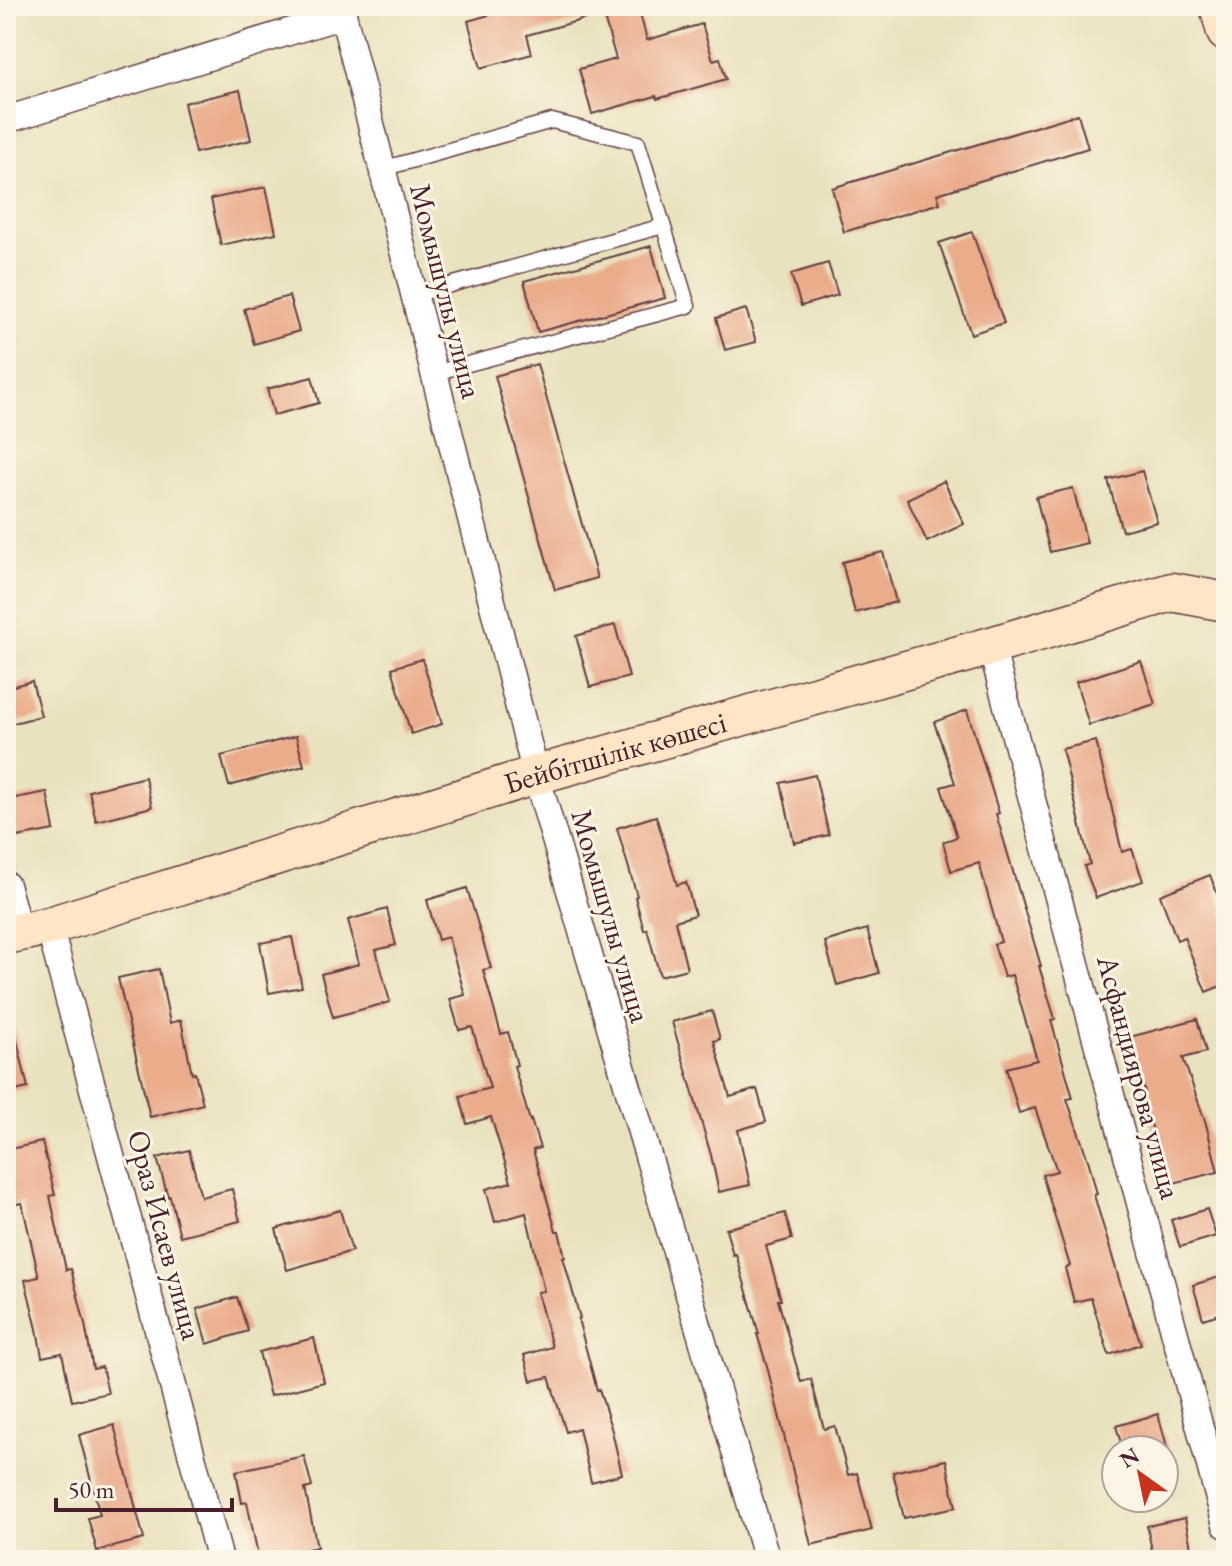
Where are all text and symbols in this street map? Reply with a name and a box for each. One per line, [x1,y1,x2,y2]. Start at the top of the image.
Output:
street label: Момышулы улица [401,179,492,402]
street label: Бейбітшілік көшесі [499,702,731,803]
street label: Момышулы улица [562,805,661,1027]
street label: Асфандиярова улица [1088,950,1191,1203]
street label: Ораз Исаев улица [119,1126,212,1344]
north arrow [1100,1434,1180,1514]
text: N [1114,1441,1145,1475]
scale bar [56,1462,232,1512]
text: 50 m [68,1474,115,1505]

